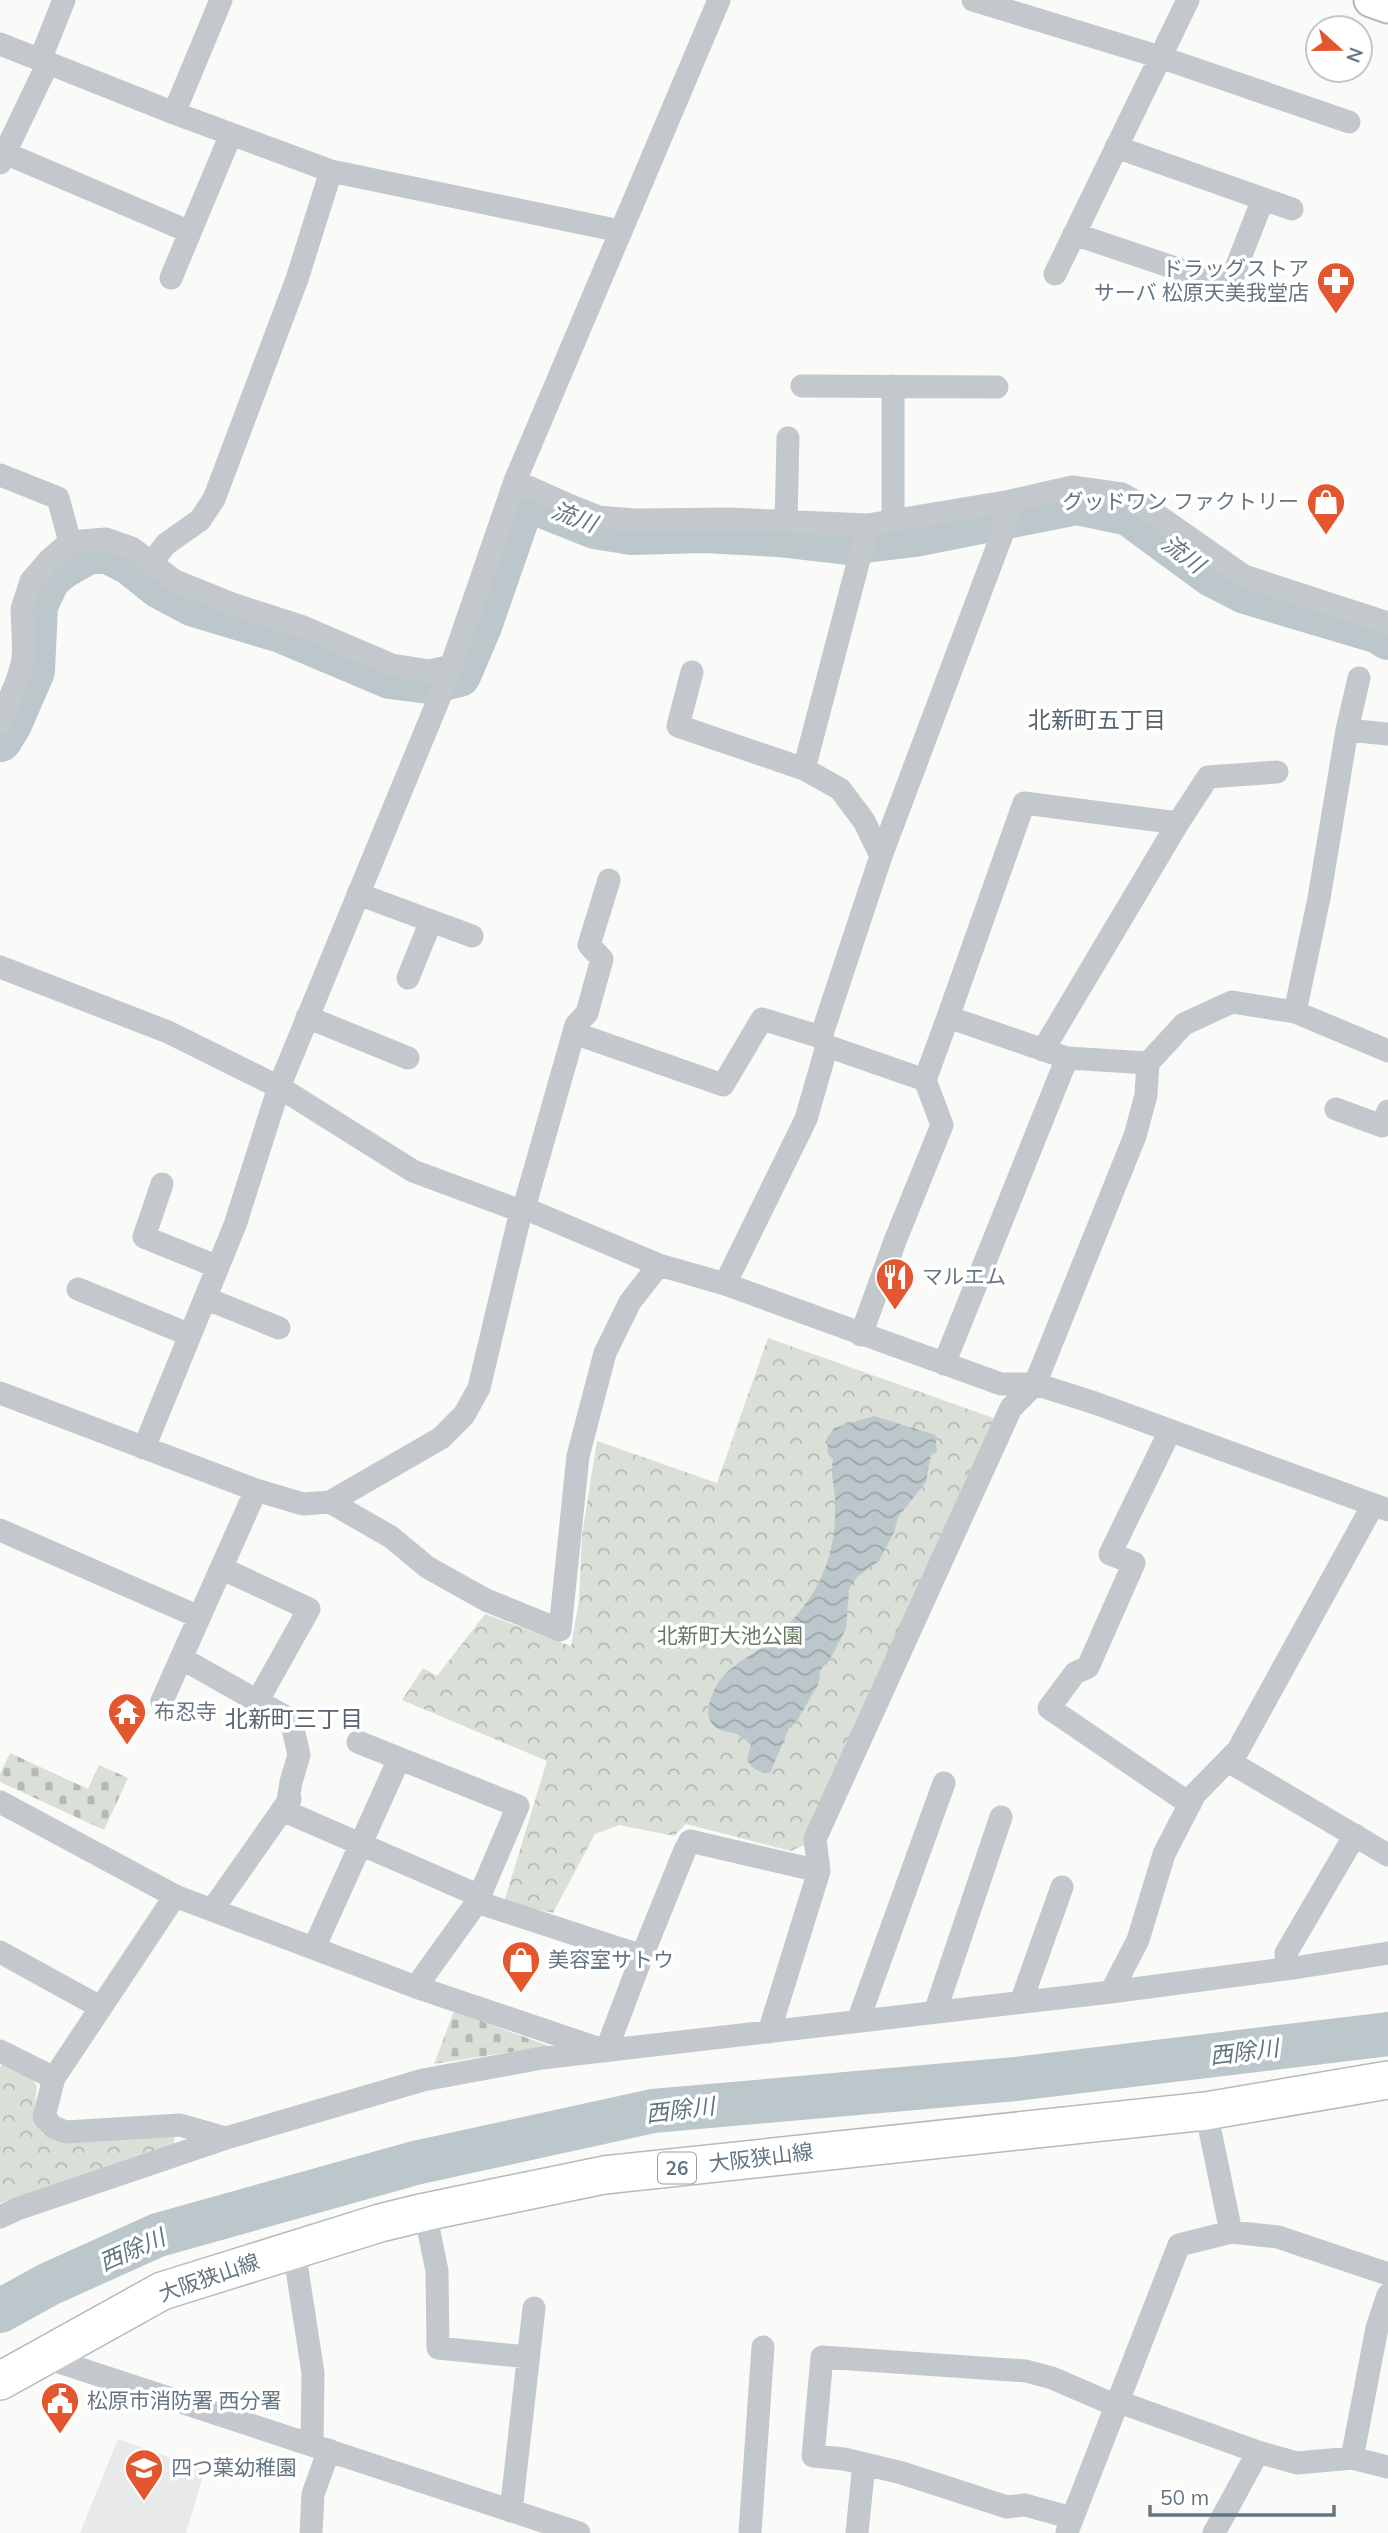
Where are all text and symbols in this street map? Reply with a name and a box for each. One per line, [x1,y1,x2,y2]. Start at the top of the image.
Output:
north arrow [1304,14,1374,84]
text: N [1341,44,1369,66]
place label: ドラッグストア サーバ 松原天美我堂店 [1094,255,1309,305]
pharmacy icon: ドラッグストア サーバ 松原天美我堂店 [1315,260,1357,315]
shop icon: グッドワン ファクトリー [1305,481,1347,536]
place label: グッドワン ファクトリー [1063,488,1299,514]
water label: 流川 [548,495,604,539]
water label: 流川 [1156,528,1213,581]
district label: 北新町五丁目 [1028,705,1166,734]
restaurant icon: マルエム [874,1256,916,1311]
place label: マルエム [922,1263,1006,1289]
park label: 北新町大池公園 [657,1622,804,1648]
temple icon: 布忍寺 [106,1691,148,1746]
place label: 布忍寺 [154,1698,217,1724]
district label: 北新町三丁目 [225,1704,363,1733]
shop icon: 美容室サトウ [500,1939,542,1994]
place label: 美容室サトウ [548,1946,674,1972]
water label: 西除川 [1208,2033,1283,2070]
water label: 西除川 [644,2091,719,2128]
street label: 大阪狭山線 [707,2138,815,2176]
road number: 26 [658,2152,696,2184]
water label: 西除川 [94,2221,172,2277]
street label: 大阪狭山線 [155,2248,263,2306]
public building icon: 松原市消防署 西分署 [39,2380,81,2435]
place label: 松原市消防署 西分署 [87,2387,281,2413]
school or university icon: 四つ葉幼稚園 [123,2447,165,2502]
place label: 四つ葉幼稚園 [171,2454,297,2480]
scale bar [1150,2474,1334,2518]
text: 50 m [1160,2484,1209,2510]

